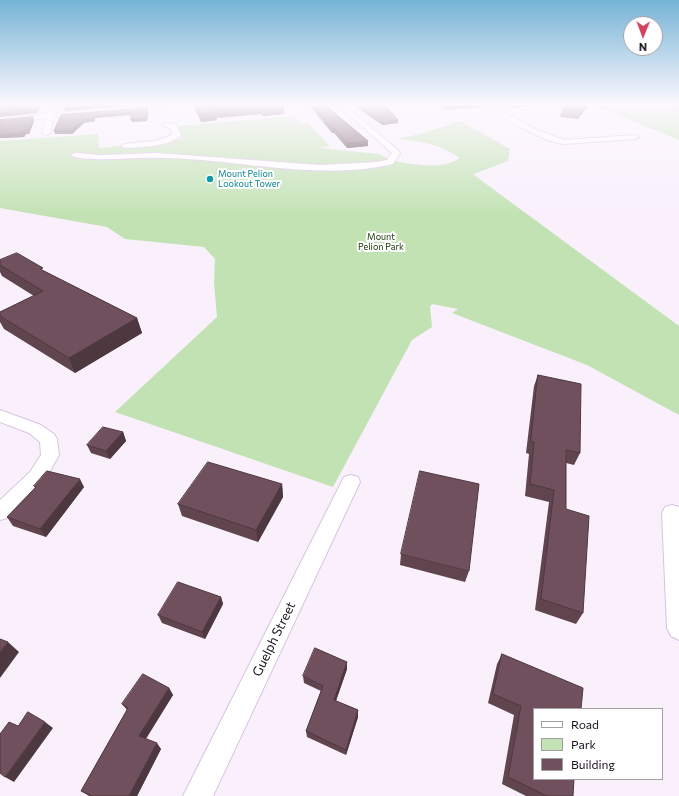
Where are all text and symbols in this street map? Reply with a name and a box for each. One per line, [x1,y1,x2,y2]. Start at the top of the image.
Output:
north arrow [623,16,663,56]
text: N [639,41,647,54]
place label: Mount Pelion Lookout Tower [218,169,280,190]
marker: Mount Pelion Lookout Tower [205,174,215,184]
park label: Mount Pelion Park [358,232,404,253]
street label: Guelph Street [249,599,299,679]
legend [533,708,663,780]
text: Road [571,717,599,731]
text: Park [571,737,596,751]
text: Building [571,757,615,771]

